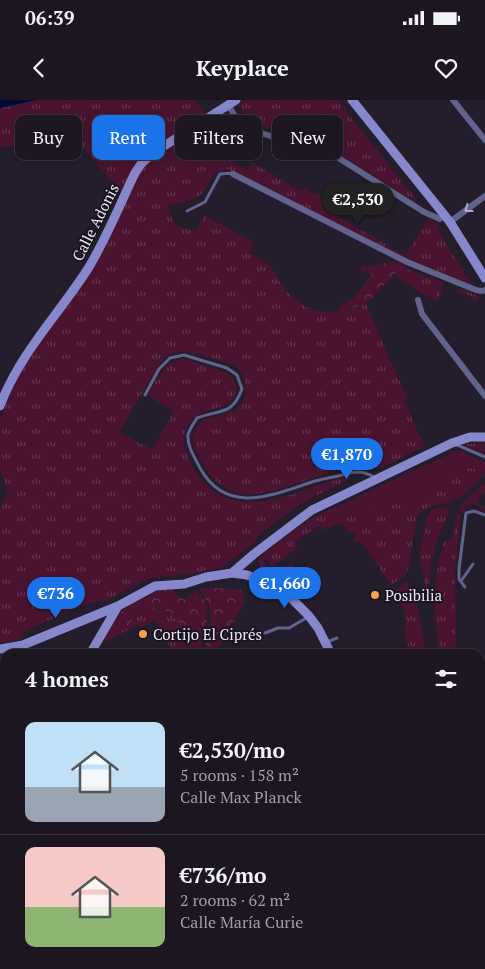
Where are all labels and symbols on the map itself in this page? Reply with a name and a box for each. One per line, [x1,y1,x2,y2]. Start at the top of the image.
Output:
street label: Calle Adonis [67,180,123,264]
pin: €2,530 [317,182,399,225]
one-way arrow [464,203,474,212]
pin: €1,870 [306,438,388,480]
pin: €1,660 [244,566,326,609]
pin: €736 [26,576,86,619]
place label: Posibilia [385,585,443,605]
marker: Posibilia [369,589,381,601]
place label: Cortijo El Ciprés [153,624,262,644]
marker: Cortijo El Ciprés [137,628,149,640]

